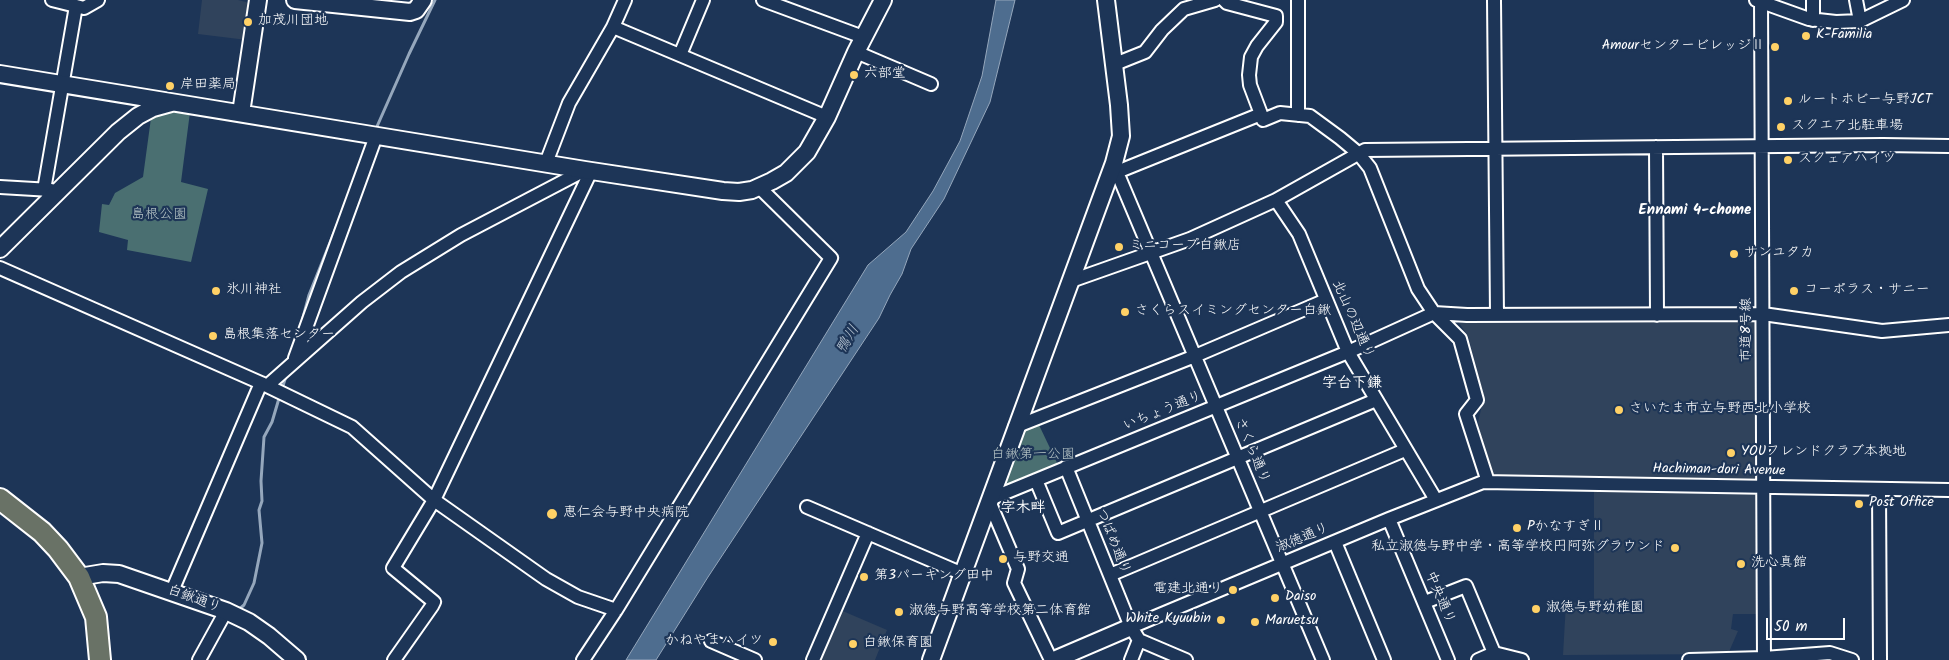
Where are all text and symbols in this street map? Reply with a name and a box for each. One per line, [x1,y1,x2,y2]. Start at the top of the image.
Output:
place label: 加茂川団地 [258,14,328,30]
marker: 加茂川団地 [242,16,254,28]
place label: K-Familia [1816,28,1872,44]
marker: K-Familia [1800,30,1812,42]
place label: AmourセンタービレッジⅡ [1602,39,1765,55]
marker: AmourセンタービレッジⅡ [1769,41,1781,53]
place label: 六部堂 [864,67,906,83]
marker: 六部堂 [848,69,860,81]
place label: 岸田薬局 [180,78,236,94]
marker: 岸田薬局 [164,80,176,92]
place label: ルートホビー与野JCT [1798,93,1932,109]
marker: ルートホビー与野JCT [1782,95,1794,107]
place label: スクエア北駐車場 [1791,119,1903,135]
marker: スクエア北駐車場 [1775,121,1787,133]
place label: スクェアハイツ [1798,152,1896,168]
marker: スクェアハイツ [1782,154,1794,166]
district label: Ennami 4-chome [1639,202,1751,220]
park label: 島根公園 [131,208,187,224]
place label: ミニコープ白鍬店 [1129,239,1241,255]
marker: ミニコープ白鍬店 [1113,241,1125,253]
place label: サンユタカ [1744,246,1814,262]
marker: サンユタカ [1728,248,1740,260]
street label: 北山の辺通り [1327,278,1377,362]
place label: 氷川神社 [226,283,282,299]
place label: コーポラス・サニー [1804,283,1930,299]
marker: 氷川神社 [210,285,222,297]
marker: コーポラス・サニー [1788,285,1800,297]
street label: 市道8号線 [1740,298,1756,362]
place label: さくらスイミングセンター白鍬 [1135,304,1331,320]
marker: さくらスイミングセンター白鍬 [1119,306,1131,318]
water label: 鴨川 [834,323,864,357]
place label: 島根集落センター [223,328,335,344]
marker: 島根集落センター [207,330,219,342]
district label: 字台下鎌 [1322,375,1382,393]
street label: いちょう通り [1121,388,1205,436]
place label: さいたま市立与野西北小学校 [1629,402,1811,418]
marker: さいたま市立与野西北小学校 [1613,404,1625,416]
street label: さくら通り [1230,416,1272,486]
place label: YOUフレンドクラブ本拠地 [1741,445,1906,461]
marker: YOUフレンドクラブ本拠地 [1725,447,1737,459]
park label: 白鍬第一公園 [991,448,1075,464]
street label: Hachiman-dori Avenue [1652,461,1786,481]
place label: Post Office [1869,496,1934,512]
marker: Post Office [1853,498,1865,510]
district label: 字木畔 [1001,500,1045,518]
place label: 恵仁会与野中央病院 [563,506,689,522]
street label: つばめ通り [1091,506,1133,578]
marker: 恵仁会与野中央病院 [545,507,559,521]
street label: 淑徳通り [1274,520,1332,558]
place label: PかなすぎⅡ [1527,520,1605,536]
marker: PかなすぎⅡ [1511,522,1523,534]
place label: 私立淑徳与野中学・高等学校円阿弥グラウンド [1371,540,1665,556]
marker: 私立淑徳与野中学・高等学校円阿弥グラウンド [1669,542,1681,554]
place label: 与野交通 [1013,551,1069,567]
marker: 与野交通 [997,553,1009,565]
place label: 洗心真館 [1751,556,1807,572]
marker: 洗心真館 [1735,558,1747,570]
place label: 第3パーキング田中 [874,569,994,585]
street label: 中央通り [1420,569,1458,627]
marker: 第3パーキング田中 [858,571,870,583]
place label: 電建北通り [1153,582,1223,598]
street label: 白鍬通り [165,583,223,617]
marker: 電建北通り [1227,584,1239,596]
place label: Daiso [1285,590,1316,606]
marker: Daiso [1269,592,1281,604]
place label: 淑徳与野幼稚園 [1546,601,1644,617]
marker: 淑徳与野幼稚園 [1530,603,1542,615]
place label: 淑徳与野高等学校第二体育館 [909,604,1091,620]
marker: 淑徳与野高等学校第二体育館 [893,606,905,618]
scale bar [1769,608,1848,640]
place label: White Kyuubin [1125,612,1211,628]
marker: White Kyuubin [1215,614,1227,626]
place label: Maruetsu [1265,614,1318,630]
text: 50 m [1774,615,1808,639]
marker: Maruetsu [1249,616,1261,628]
place label: かねやまハイツ [665,634,763,650]
marker: かねやまハイツ [767,636,779,648]
place label: 白鍬保育園 [863,636,933,652]
marker: 白鍬保育園 [847,638,859,650]

